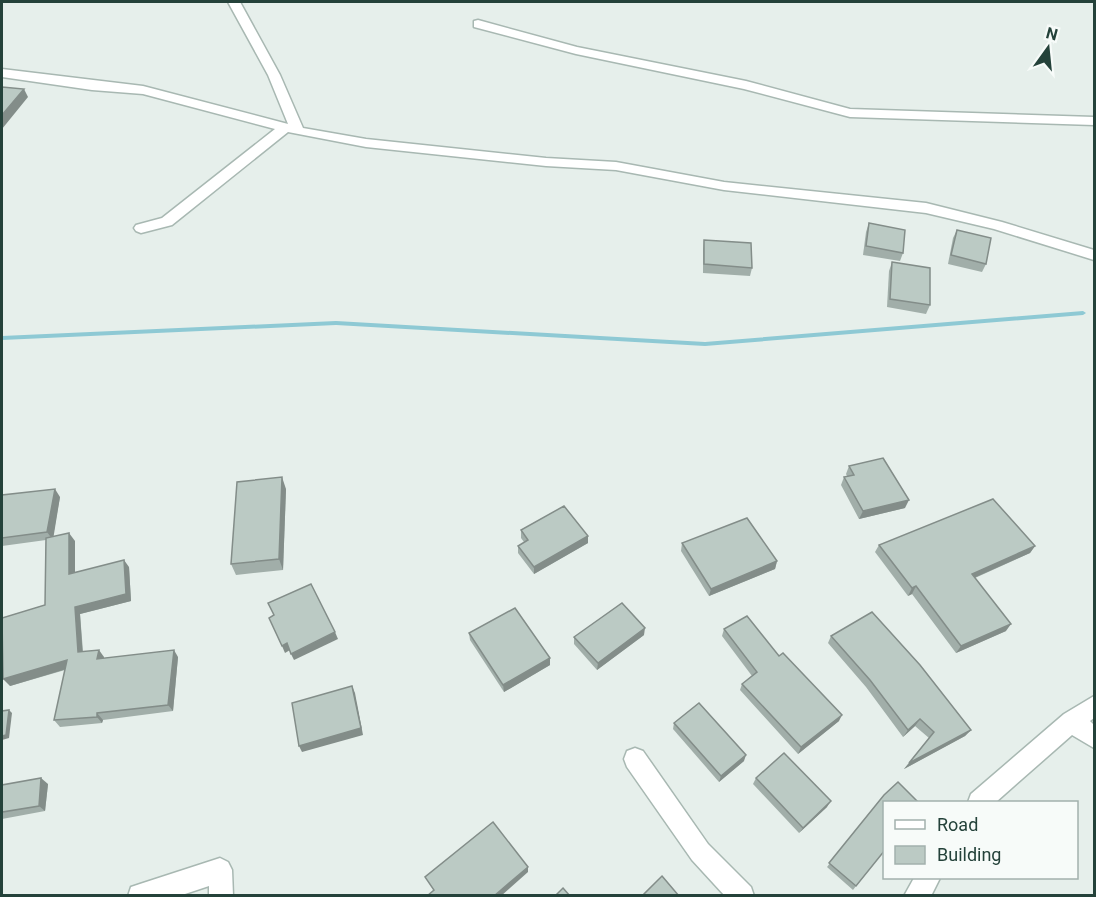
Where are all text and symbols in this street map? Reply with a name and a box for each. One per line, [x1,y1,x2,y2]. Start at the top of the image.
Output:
north arrow [1018,18,1078,78]
text: N [1044,23,1060,45]
legend [883,801,1078,879]
text: Road [937,814,978,835]
text: Building [937,844,1001,865]

